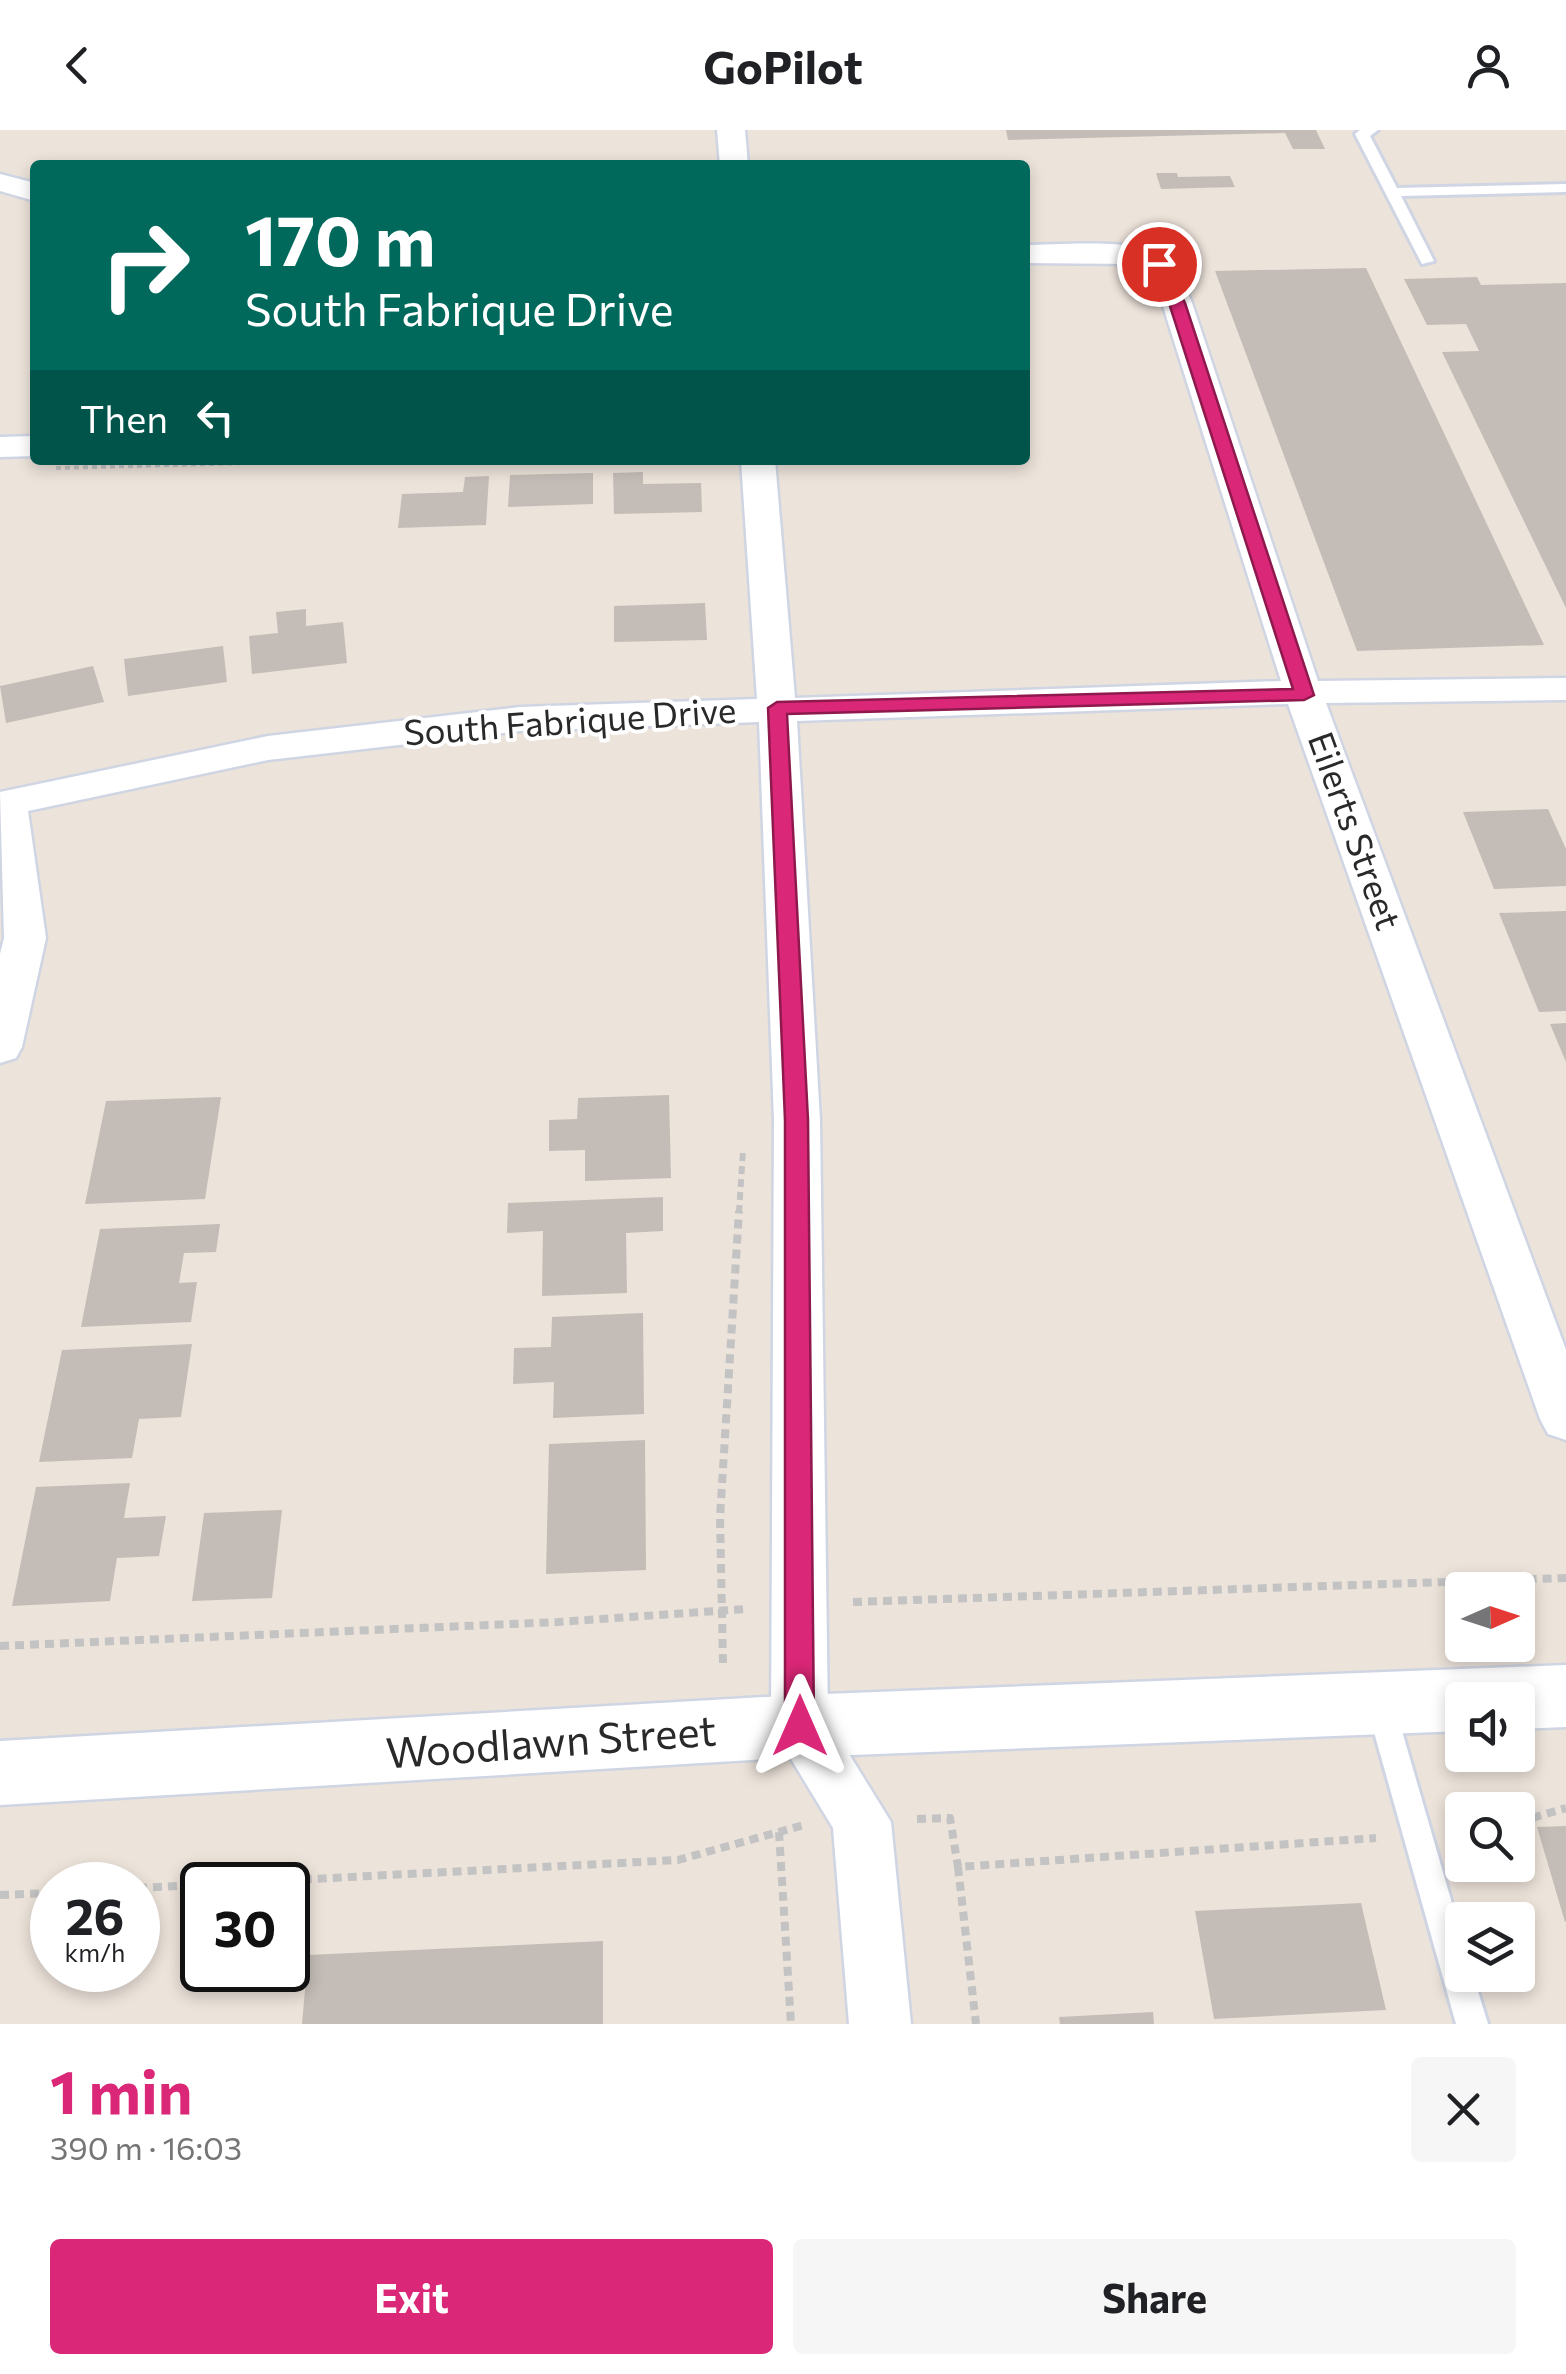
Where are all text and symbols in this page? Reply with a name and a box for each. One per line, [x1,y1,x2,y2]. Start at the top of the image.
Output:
icon: back [50,38,105,93]
text: GoPilot [703,38,863,93]
icon: person [1461,38,1516,93]
text: 170 m [245,195,436,280]
icon: right [80,200,210,330]
pin [1117,222,1202,307]
icon: arrive [1132,237,1187,292]
text: South Fabrique Drive [245,280,673,335]
icon: left [188,390,243,445]
text: Then [80,394,168,441]
street label: South Fabrique Drive [402,686,738,753]
street label: Eilerts Street [1301,726,1412,935]
north arrow [1445,1572,1535,1662]
map controls [1445,1572,1535,1992]
position arrow [748,1674,852,1778]
button: sound [1445,1682,1535,1772]
street label: Woodlawn Street [384,1703,718,1777]
button: search [1445,1792,1535,1882]
speed limit sign: 30 [180,1862,310,1992]
text: 26 [65,1884,124,1945]
button: layers [1445,1902,1535,1992]
text: km/h [65,1937,125,1967]
text: 1 min [50,2053,192,2126]
button: close [1411,2057,1516,2162]
text: 390 m · 16:03 [50,2127,242,2167]
button: Exit [50,2239,773,2354]
button: Share [793,2239,1516,2354]

